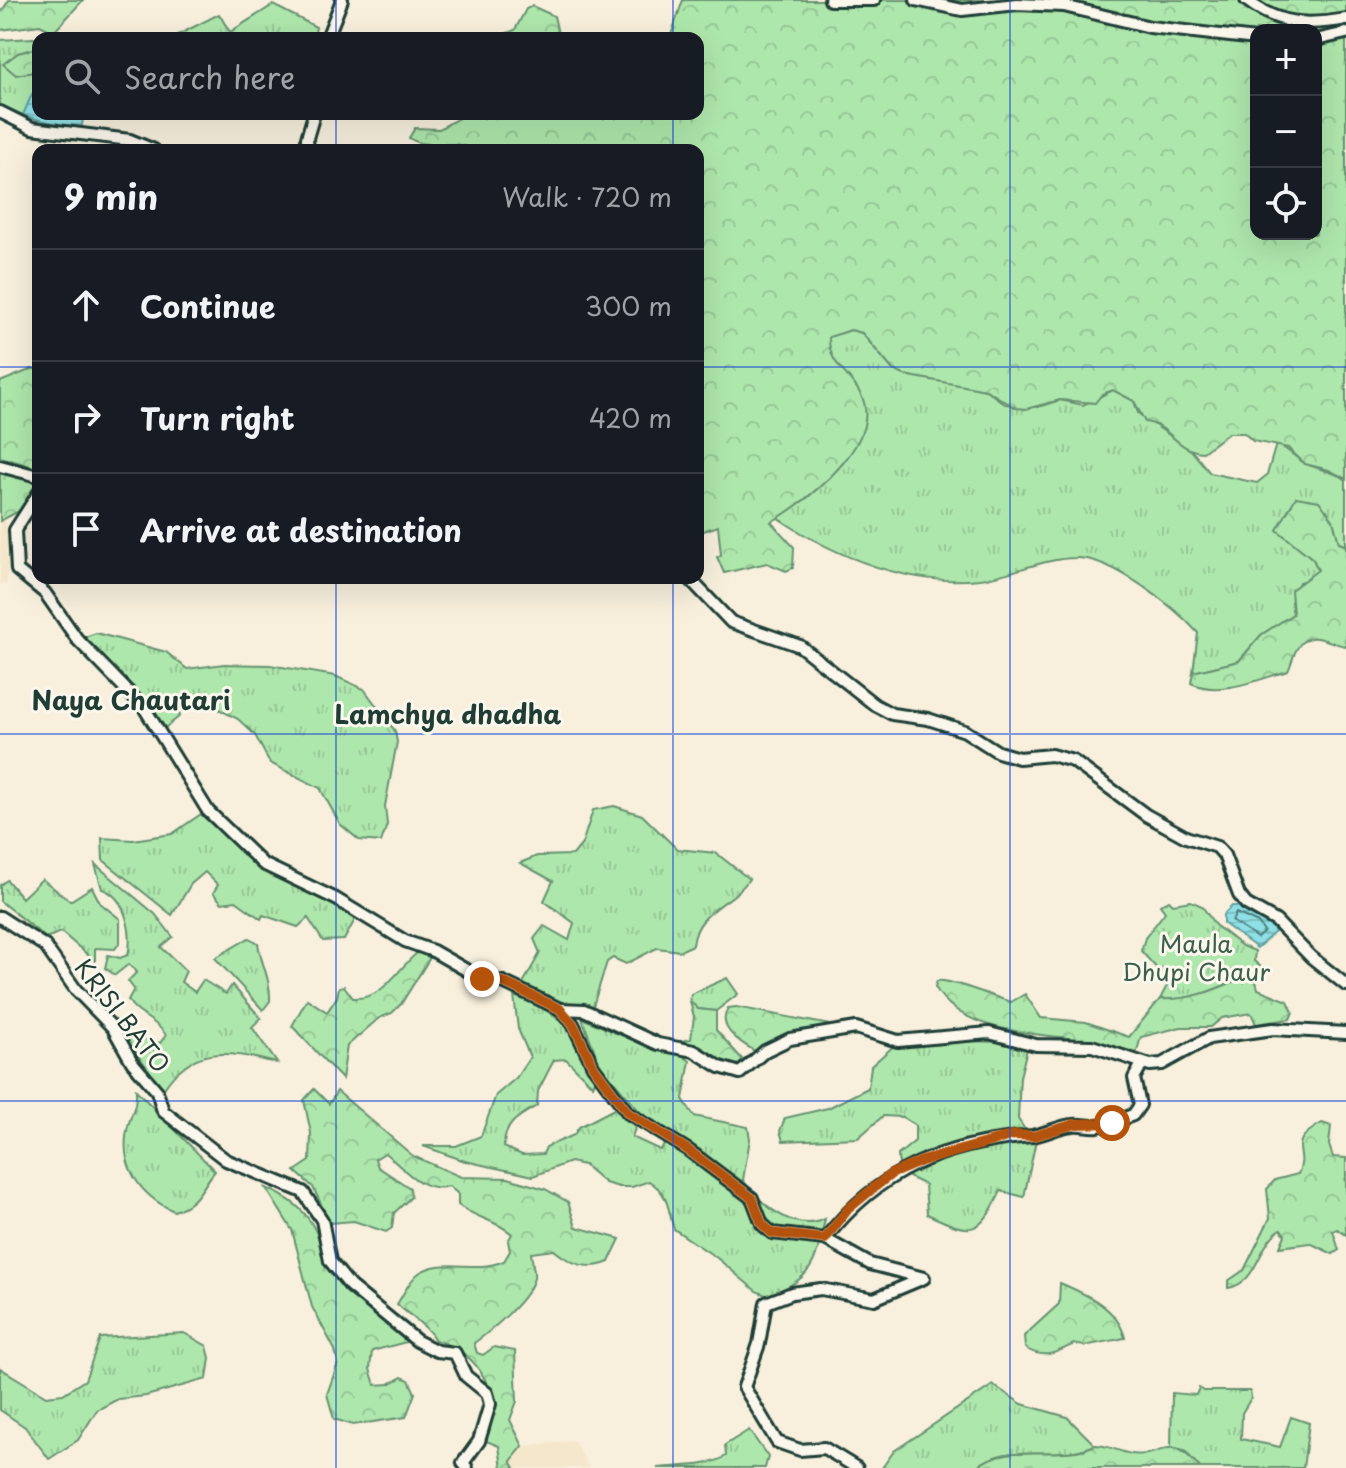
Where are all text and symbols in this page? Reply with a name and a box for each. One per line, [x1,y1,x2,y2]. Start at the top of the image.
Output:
map controls [1250,24,1322,240]
button: + [1250,24,1322,96]
search box [32,32,704,120]
icon: search [60,54,104,98]
text: Search here [124,54,296,99]
button: − [1250,96,1322,168]
button: locate [1250,168,1322,240]
text: 9 min [64,170,158,222]
text: Walk · 720 m [502,177,672,216]
icon: ahead [64,283,108,327]
text: Continue [140,283,275,328]
text: 300 m [585,286,672,325]
icon: right [64,395,108,439]
text: Turn right [140,395,295,440]
text: 420 m [589,398,672,437]
icon: arrive [64,507,108,551]
text: Arrive at destination [140,507,462,552]
district label: Naya Chautari [32,680,230,719]
district label: Lamchya dhadha [335,694,561,733]
park label: Maula Dhupi Chaur [1122,925,1270,989]
street label: KRISI BATO [67,950,179,1080]
route end [464,961,500,997]
route start [1094,1105,1130,1141]

